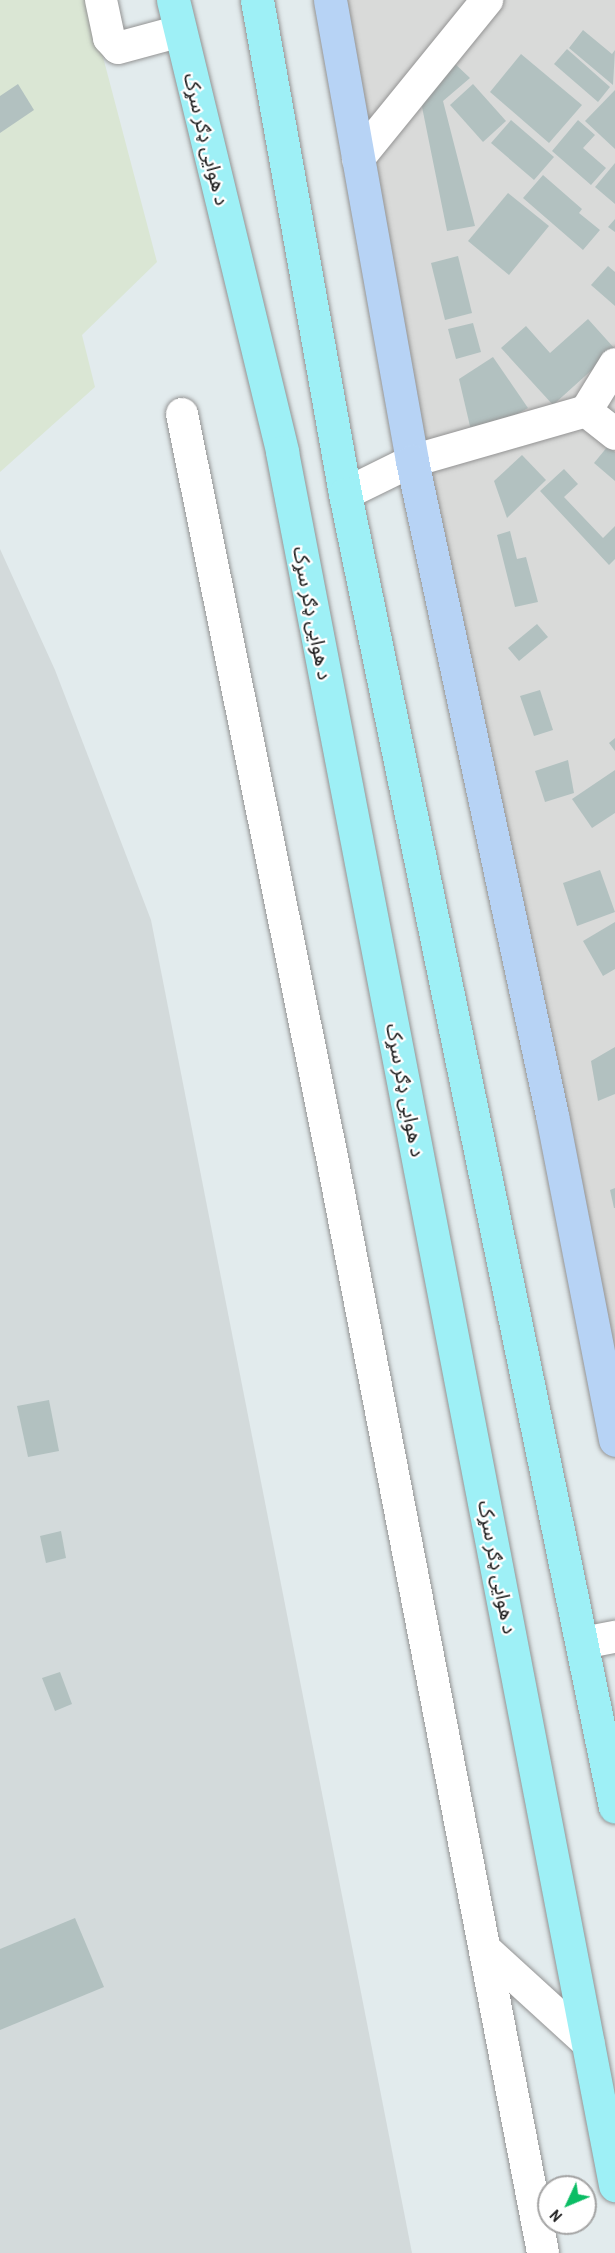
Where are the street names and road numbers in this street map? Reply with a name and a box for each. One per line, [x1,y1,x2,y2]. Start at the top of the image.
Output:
street label: د هوایی ډګر سړک [179,70,235,208]
street label: د هوایی ډګر سړک [288,544,338,682]
street label: د هوایی ډګر سړک [381,1021,431,1159]
street label: د هوایی ډګر سړک [473,1498,523,1636]

